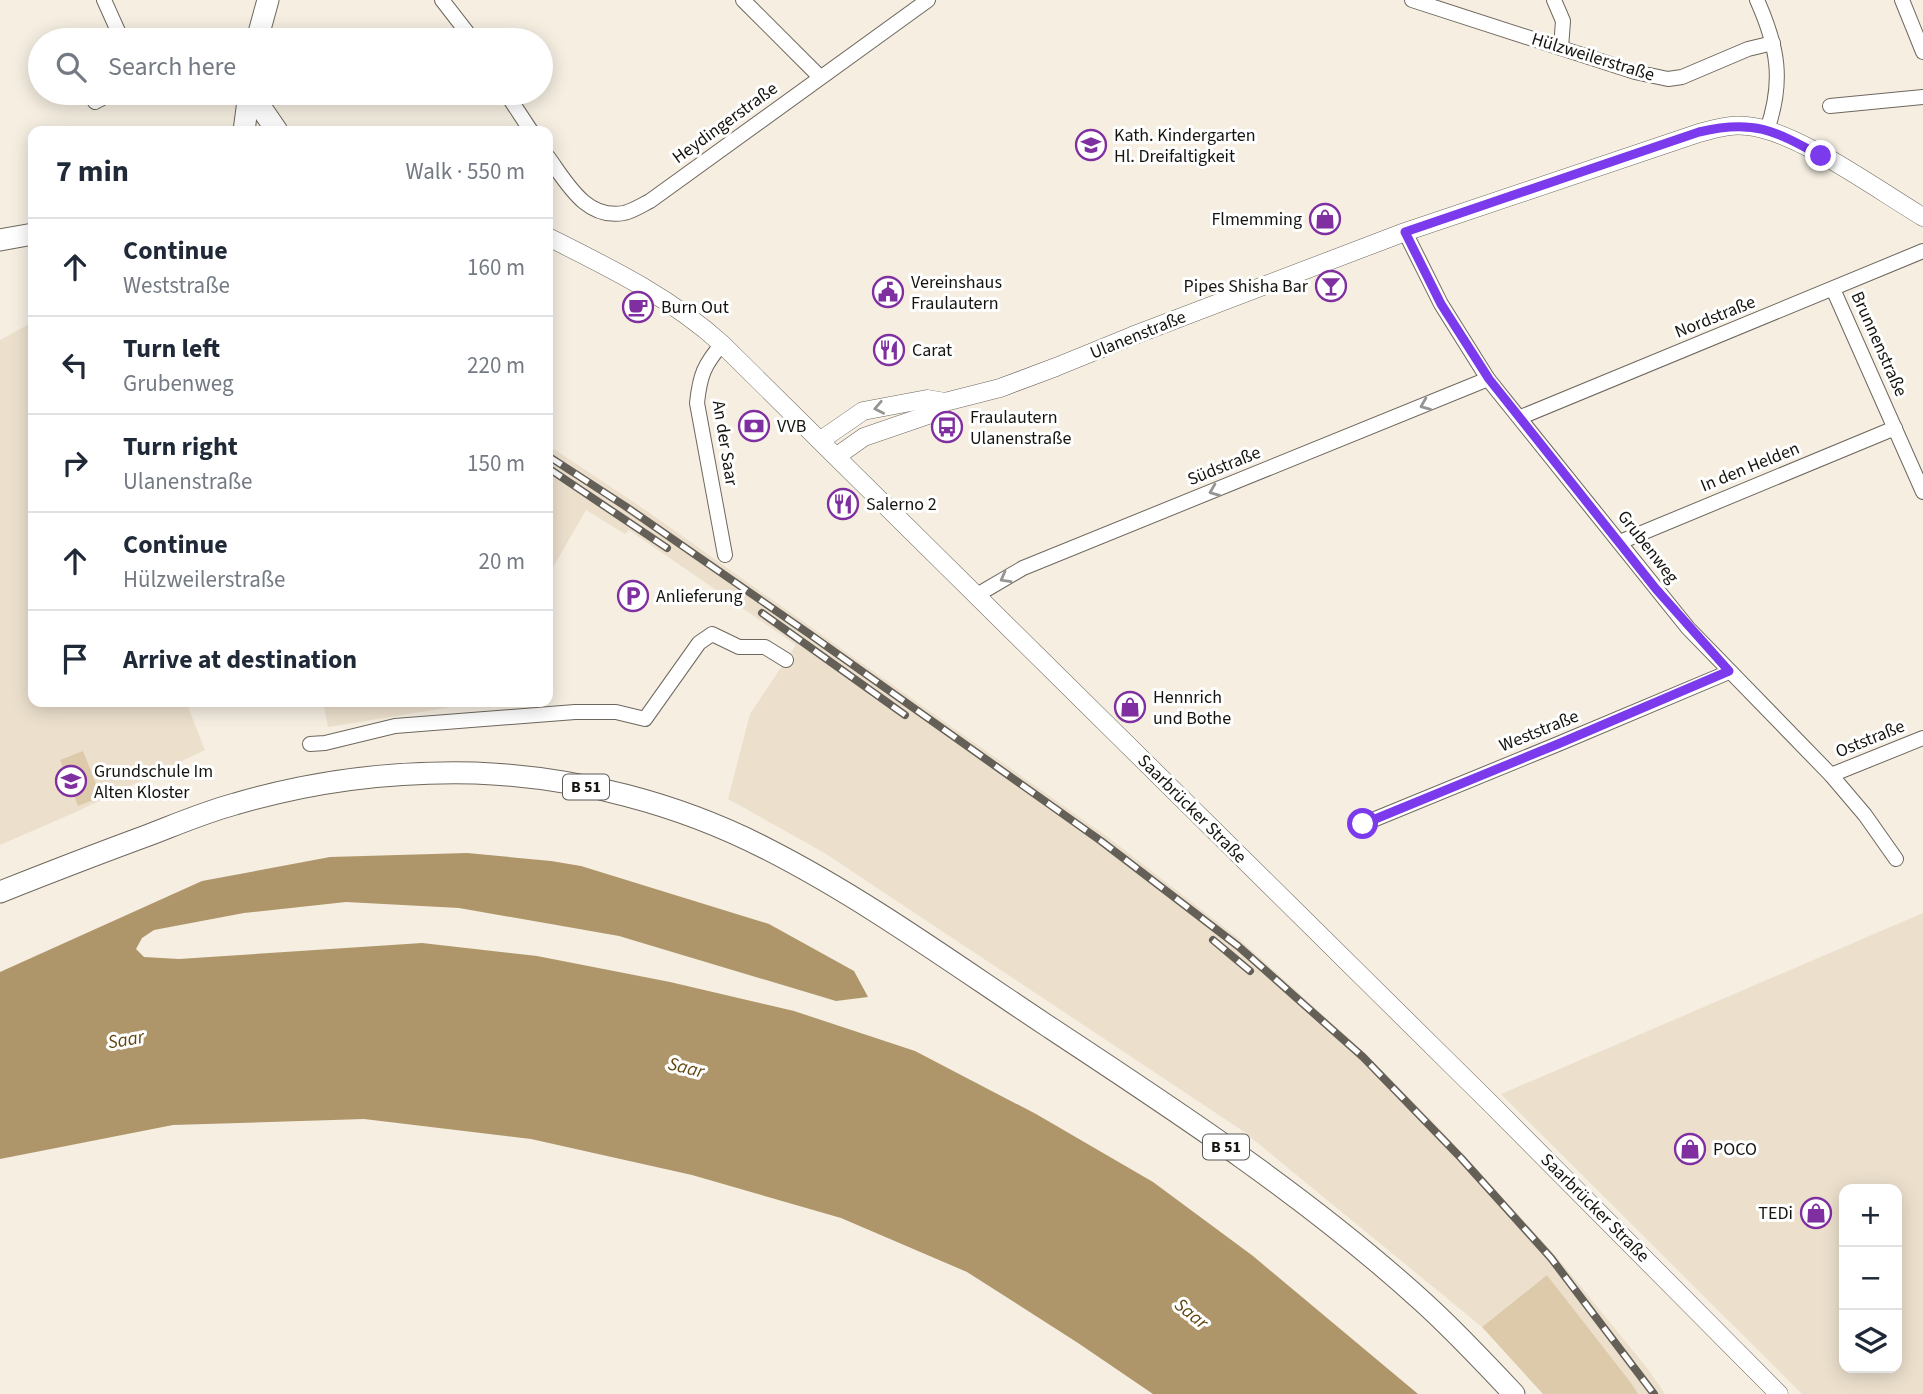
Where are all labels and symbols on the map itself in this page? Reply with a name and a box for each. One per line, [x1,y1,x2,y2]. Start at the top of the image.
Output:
street label: Hülzweilerstraße [1529,26,1658,88]
street label: Heydingerstraße [667,76,783,170]
place label: Kath. Kindergarten Hl. Dreifaltigkeit [1114,123,1256,169]
school or university icon: Kath. Kindergarten Hl. Dreifaltigkeit [1074,128,1108,162]
route end [1805,140,1836,171]
shop icon: Flmemming [1308,202,1342,236]
place label: Flmemming [1211,207,1302,232]
bar icon: Pipes Shisha Bar [1314,269,1348,303]
place label: Vereinshaus Fraulautern [911,270,1002,316]
place label: Pipes Shisha Bar [1184,274,1309,299]
public building icon: Vereinshaus Fraulautern [871,275,905,309]
street label: Brunnenstraße [1845,288,1913,401]
street label: Nordstraße [1671,289,1759,344]
cafe icon: Burn Out [621,290,655,324]
place label: Burn Out [661,295,729,320]
street label: Ulanenstraße [1086,304,1190,366]
restaurant icon: Carat [872,333,906,367]
place label: Carat [912,338,952,363]
one-way arrow [1420,397,1433,411]
street label: An der Saar [706,399,744,488]
one-way arrow [873,400,885,415]
place label: Fraulautern Ulanenstraße [970,405,1071,451]
bank icon: VVB [737,409,771,443]
bus stop icon: Fraulautern Ulanenstraße [930,410,964,444]
place label: VVB [777,414,806,439]
street label: In den Helden [1697,436,1803,498]
street label: Südstraße [1184,440,1264,492]
one-way arrow [1209,482,1221,496]
restaurant icon: Salerno 2 [826,487,860,521]
place label: Salerno 2 [866,492,937,517]
street label: Grubenweg [1611,505,1685,589]
one-way arrow [999,570,1012,583]
parking icon: Anlieferung [616,579,650,613]
place label: Anlieferung [656,584,743,609]
place label: Hennrich und Bothe [1153,685,1231,731]
shop icon: Hennrich und Bothe [1113,690,1147,724]
street label: Weststraße [1496,704,1583,758]
street label: Oststraße [1832,714,1908,764]
street label: Saarbrücker Straße [1132,749,1252,869]
place label: Grundschule Im Alten Kloster [94,759,213,805]
school or university icon: Grundschule Im Alten Kloster [54,764,88,798]
road number: B 51 [563,774,609,800]
route start [1347,808,1378,839]
water label: Saar [106,1023,148,1056]
water label: Saar [665,1050,708,1086]
shop icon: POCO [1673,1132,1707,1166]
road number: B 51 [1203,1134,1249,1160]
place label: POCO [1713,1137,1757,1162]
street label: Saarbrücker Straße [1535,1148,1655,1268]
shop icon: TEDi [1799,1196,1833,1230]
place label: TEDi [1758,1201,1793,1226]
water label: Saar [1168,1292,1215,1337]

